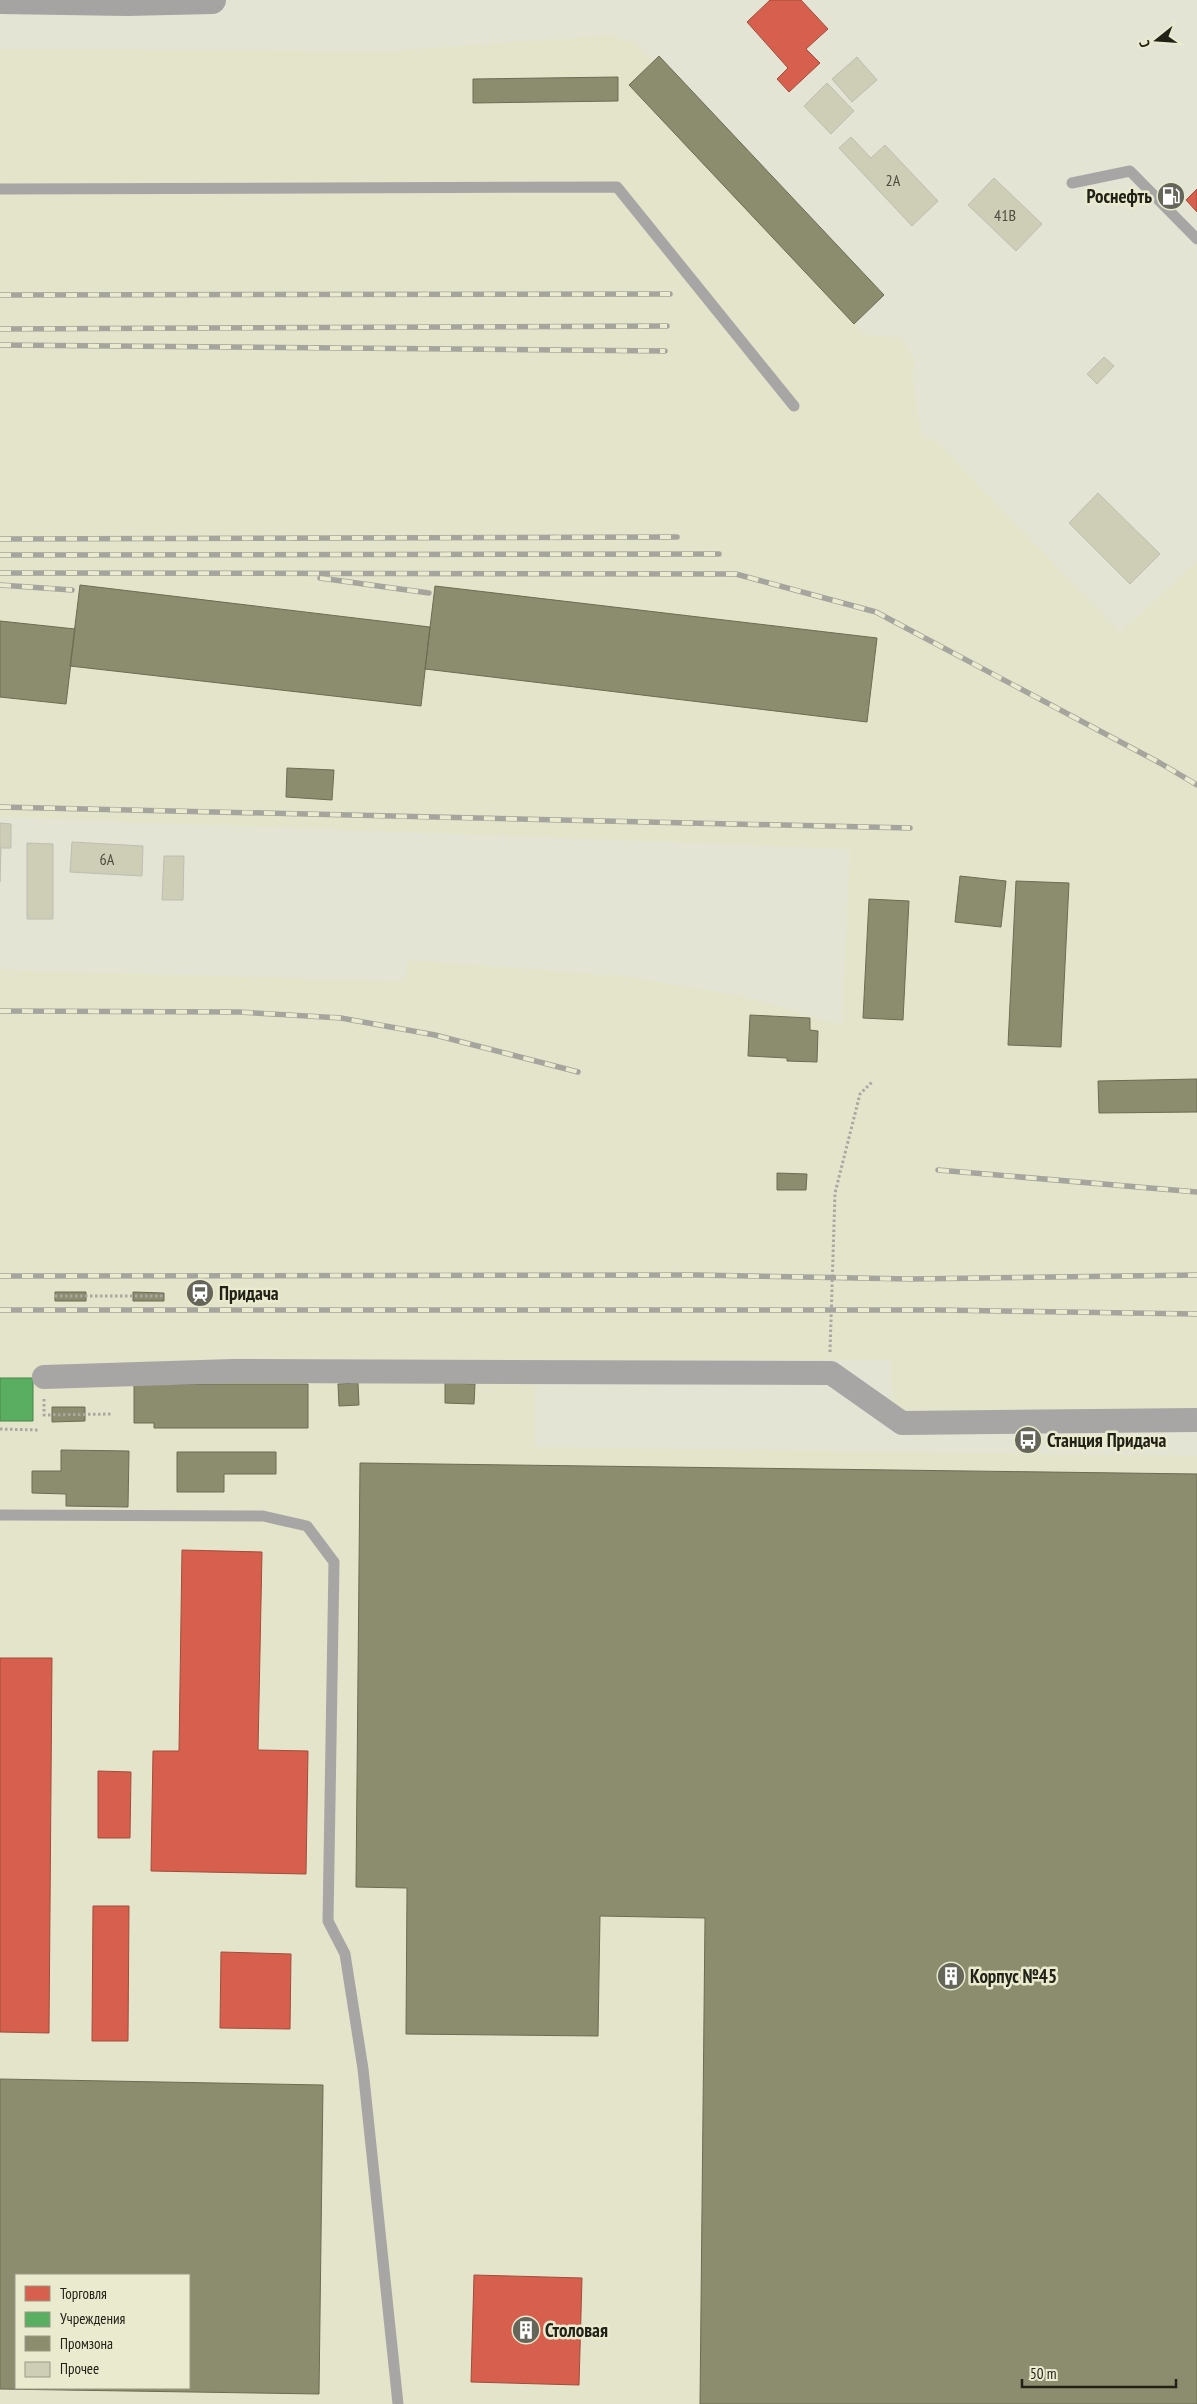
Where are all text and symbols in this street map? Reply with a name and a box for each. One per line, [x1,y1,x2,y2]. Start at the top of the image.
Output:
north arrow [1132,15,1182,65]
text: С [1135,38,1154,49]
house number: 2А [886,170,901,190]
fuel station icon: Роснефть [1156,181,1186,211]
place label: Роснефть [1086,184,1152,208]
house number: 41В [994,205,1016,225]
house number: 6А [100,849,115,869]
station icon: Придача [185,1278,215,1308]
place label: Придача [219,1281,279,1305]
bus stop icon: Станция Придача [1013,1425,1043,1455]
place label: Станция Придача [1047,1428,1166,1452]
building icon: Корпус №45 [936,1961,966,1991]
place label: Корпус №45 [970,1964,1057,1988]
legend [15,2274,190,2389]
text: Торговля [60,2284,107,2303]
text: Учреждения [60,2309,126,2328]
building icon: Столовая [511,2315,541,2345]
place label: Столовая [545,2318,608,2342]
text: Промзона [60,2334,113,2353]
scale bar [1022,2356,1176,2388]
text: Прочее [60,2359,99,2378]
text: 50 m [1030,2364,1056,2383]

